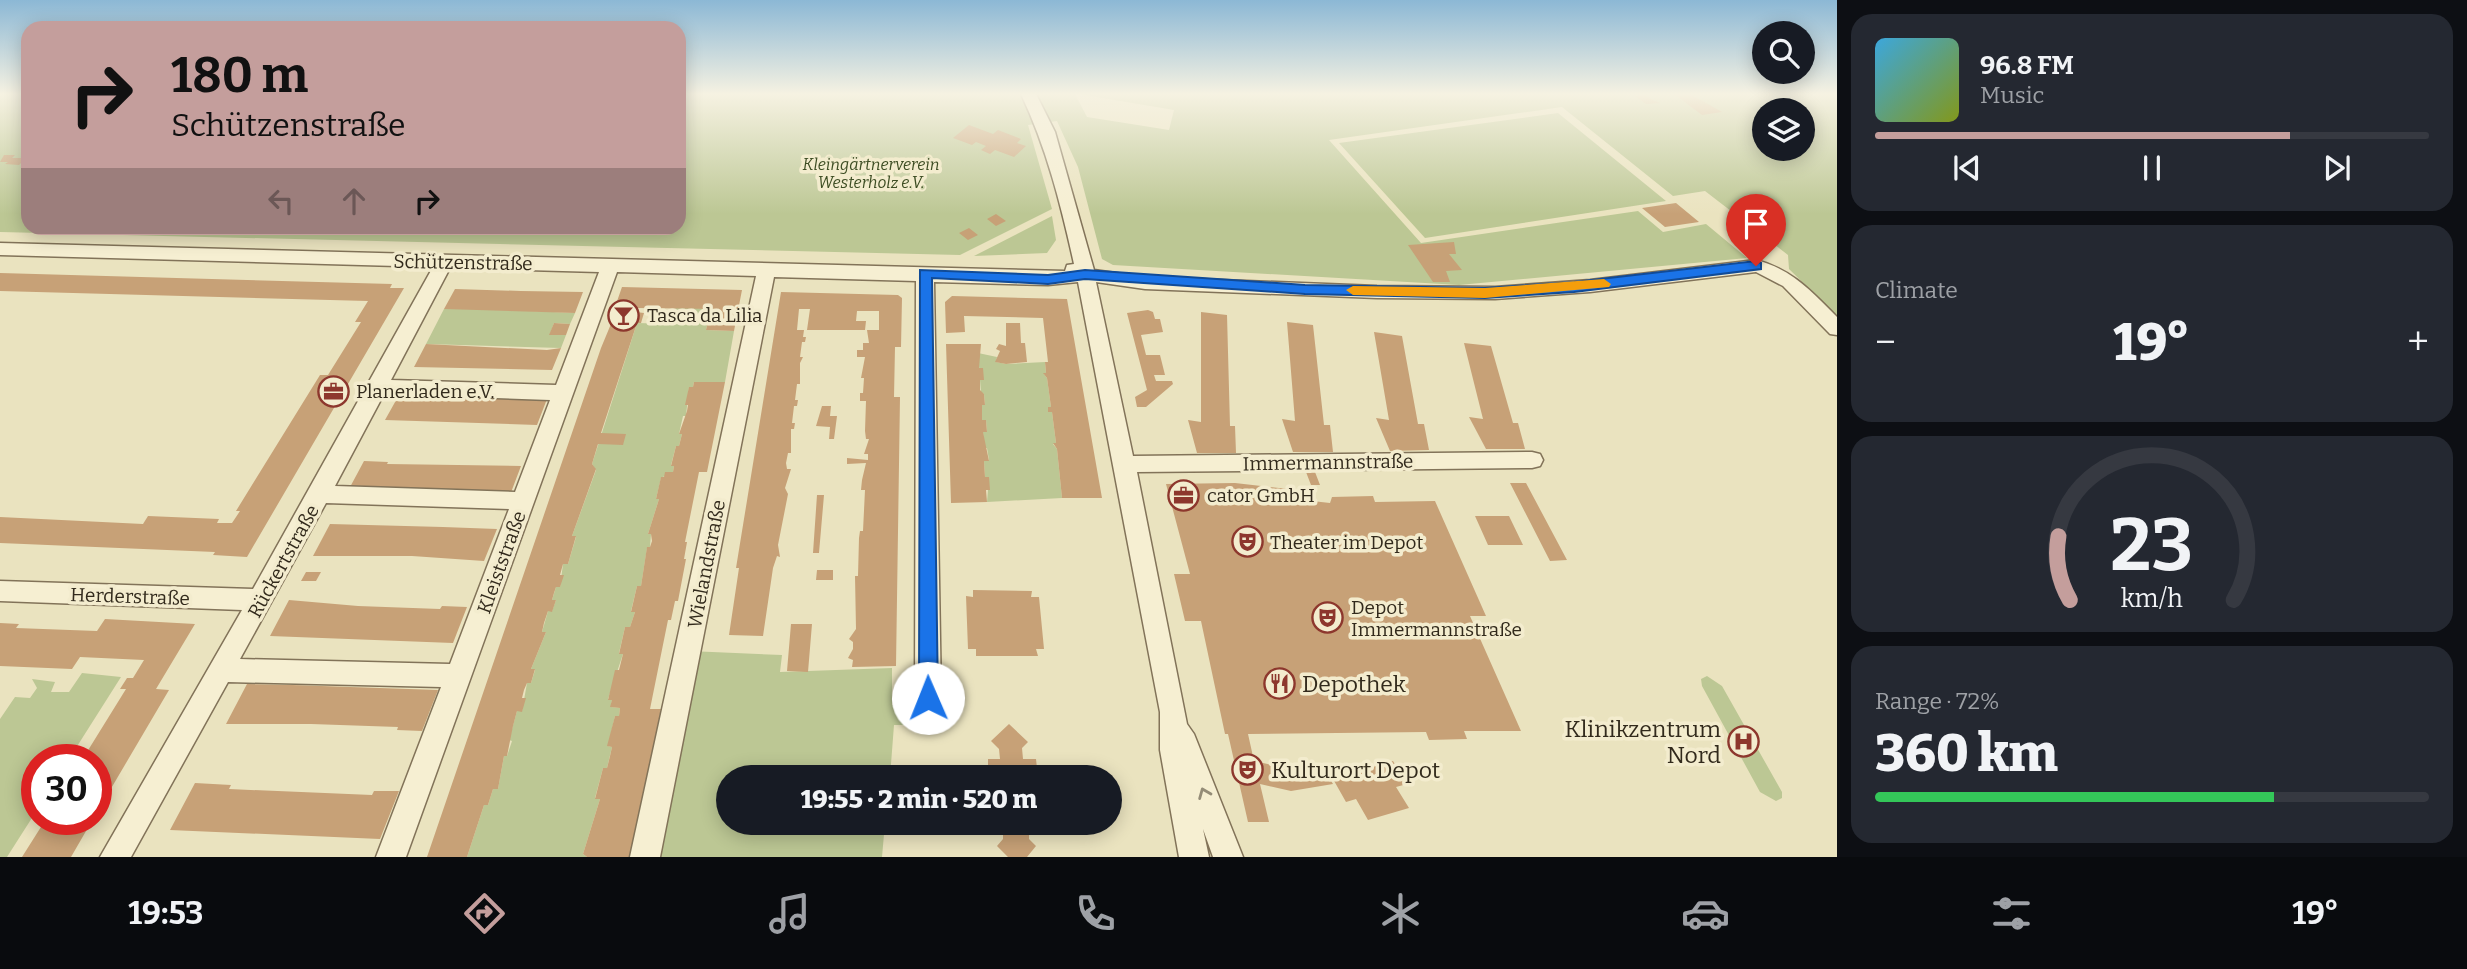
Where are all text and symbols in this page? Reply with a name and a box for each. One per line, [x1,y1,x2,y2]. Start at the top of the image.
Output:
map controls [1752,21,1815,161]
button: search [1752,21,1815,84]
text: 180 m [171,46,308,105]
icon: right [56,49,147,140]
text: 96.8 FM [1980,50,2074,81]
text: Music [1980,81,2044,109]
button: layers [1752,98,1815,161]
text: Schützenstraße [171,106,406,144]
icon: previous [1948,149,1986,187]
icon: pause [2133,149,2171,187]
icon: next [2318,149,2356,187]
park label: Kleingärtnerverein Westerholz e.V. [802,155,940,192]
icon: left [262,182,300,220]
icon: ahead [335,182,373,220]
icon: right [408,182,446,220]
pin [1726,194,1786,266]
icon: arrive [1737,205,1775,243]
street label: Schützenstraße [393,250,533,275]
text: Climate [1875,276,1958,304]
bar icon: Tasca da Lilia [607,298,641,332]
place label: Tasca da Lilia [647,304,763,327]
text: 19° [2113,311,2190,374]
text: − [1875,319,1896,365]
text: + [2407,319,2429,365]
office icon: Planerladen e.V. [316,374,350,408]
place label: Planerladen e.V. [356,380,494,403]
street label: Immermannstraße [1242,450,1414,475]
office icon: cator GmbH [1167,478,1201,512]
place label: cator GmbH [1207,484,1315,507]
street label: Wielandstraße [683,498,730,630]
street label: Rückertstraße [243,501,324,622]
text: 23 [2111,502,2193,589]
street label: Kleiststraße [472,508,531,617]
theatre icon: Theater im Depot [1230,525,1264,559]
place label: Theater im Depot [1270,531,1423,554]
street label: Herderstraße [70,583,190,610]
text: km/h [2121,584,2183,614]
place label: Depot Immermannstraße [1351,596,1522,641]
theatre icon: Depot Immermannstraße [1311,601,1345,635]
position arrow [891,661,965,735]
restaurant icon: Depothek [1262,667,1296,701]
place label: Depothek [1302,670,1406,698]
text: Range · 72% [1875,687,1999,715]
place label: Klinikzentrum Nord [1564,715,1721,769]
text: 360 km [1875,722,2058,785]
hospital icon: Klinikzentrum Nord [1727,725,1761,759]
speed limit sign: 30 [21,744,112,835]
theatre icon: Kulturort Depot [1231,753,1265,787]
place label: Kulturort Depot [1271,756,1440,784]
text: 19:55 · 2 min · 520 m [801,784,1037,815]
one-way arrow [1198,788,1212,800]
icon: directions [460,889,509,938]
icon: music [765,889,814,938]
icon: phone [1071,889,1120,938]
icon: climate [1376,889,1425,938]
icon: car [1681,889,1730,938]
icon: filters [1987,889,2036,938]
text: 19:53 [128,894,203,932]
text: 19° [2292,894,2339,932]

